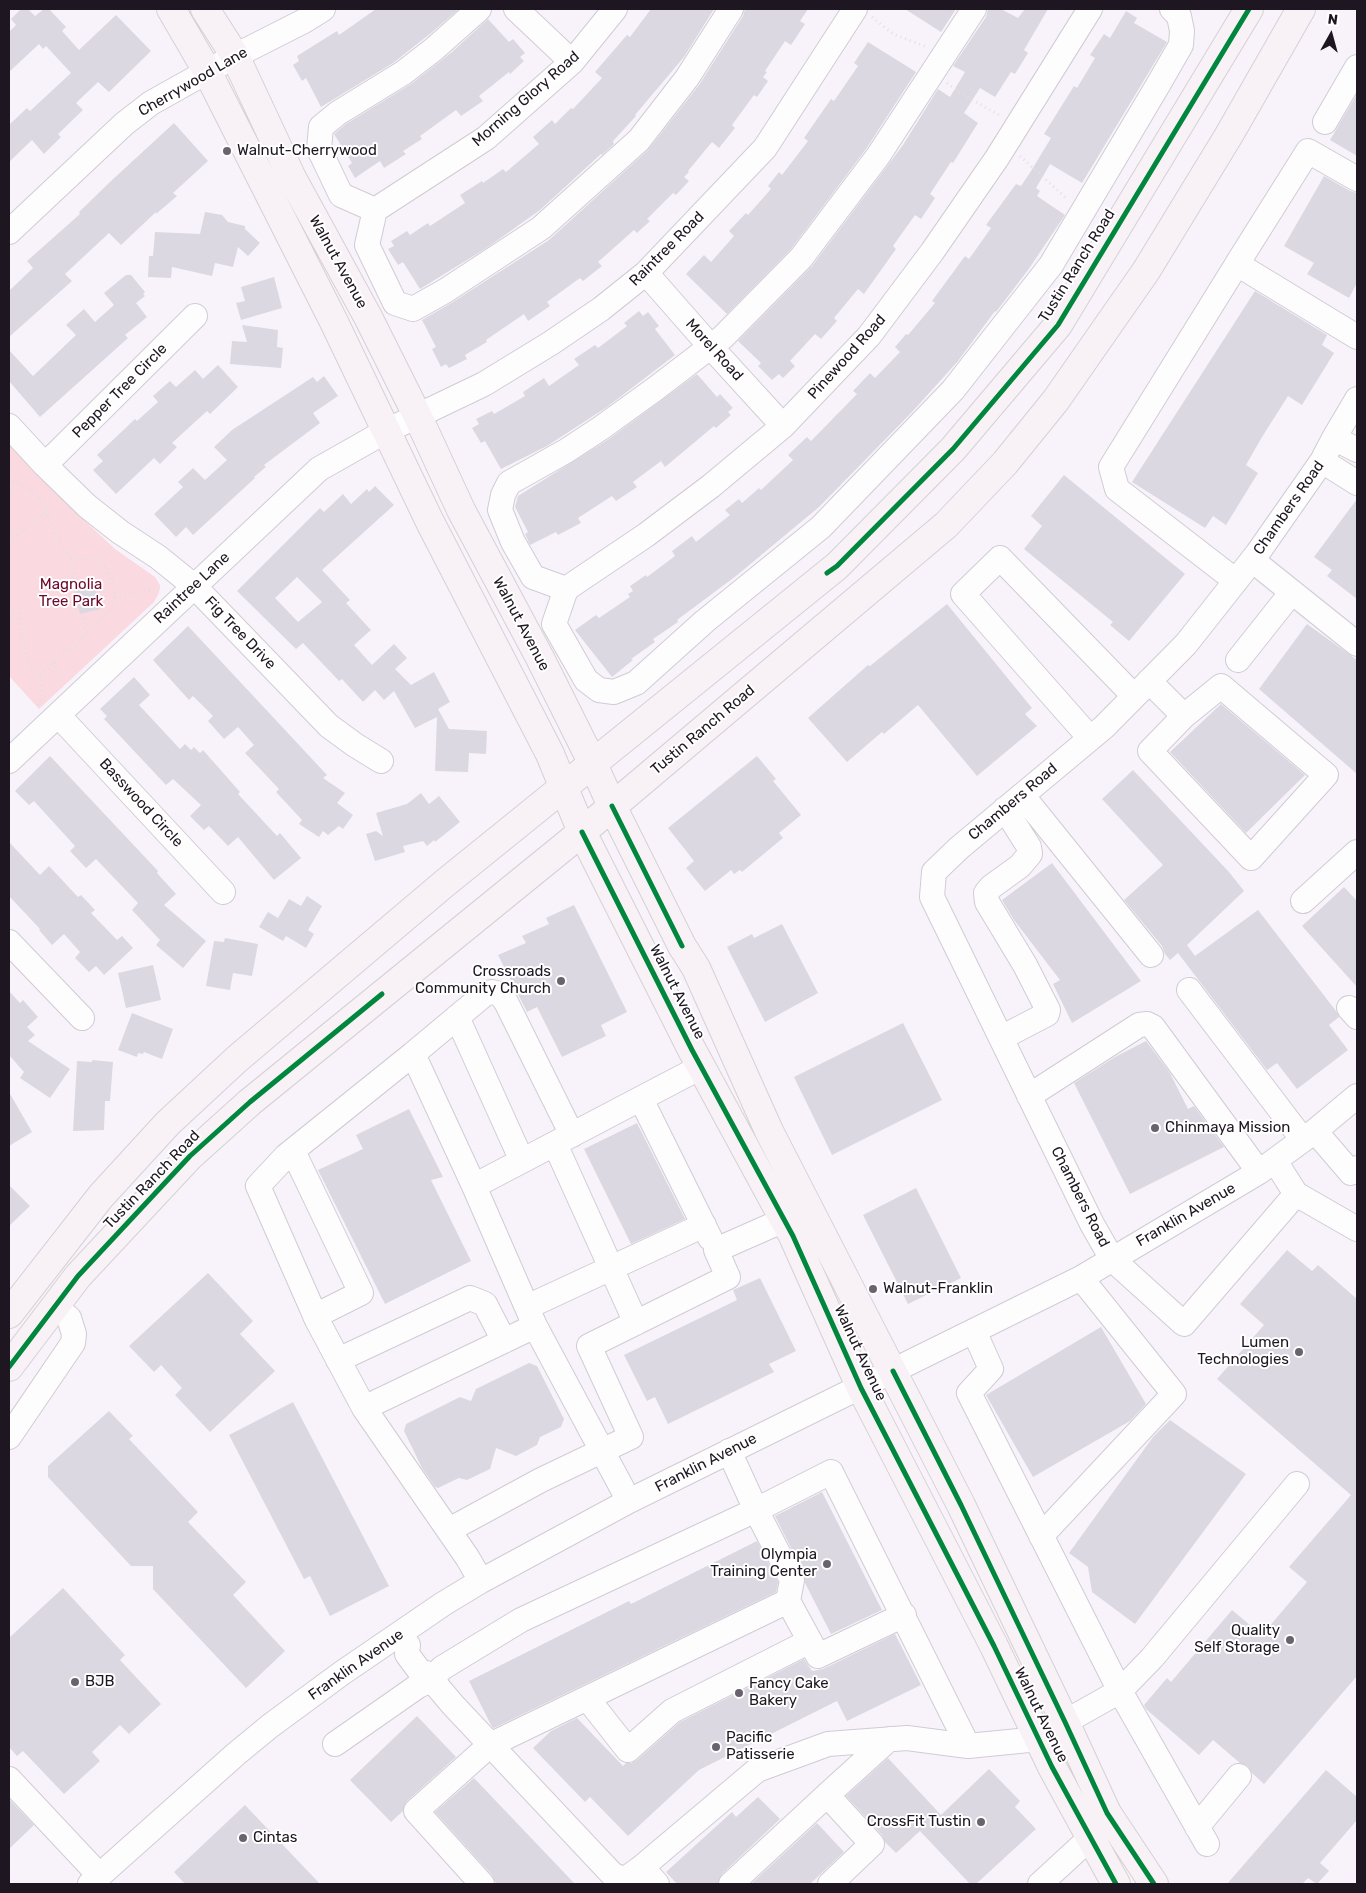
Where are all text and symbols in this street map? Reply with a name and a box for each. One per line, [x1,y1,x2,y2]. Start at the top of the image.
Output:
north arrow [1306,10,1356,60]
text: N [1327,11,1339,29]
street label: Cherrywood Lane [135,43,251,121]
street label: Morning Glory Road [469,47,583,151]
place label: Walnut-Cherrywood [237,142,377,160]
marker: Walnut-Cherrywood [221,145,233,157]
street label: Tustin Ranch Road [1035,206,1119,326]
street label: Raintree Road [626,208,708,290]
street label: Walnut Avenue [305,212,371,312]
street label: Pinewood Road [804,311,890,403]
street label: Morel Road [681,315,747,385]
street label: Pepper Tree Circle [69,340,171,442]
street label: Chambers Road [1250,458,1328,558]
street label: Raintree Lane [150,548,234,628]
street label: Walnut Avenue [489,574,553,674]
park label: Magnolia Tree Park [39,576,103,611]
street label: Fig Tree Drive [201,593,279,673]
street label: Tustin Ranch Road [647,681,759,779]
street label: Basswood Circle [95,755,187,851]
street label: Chambers Road [965,760,1061,844]
street label: Walnut Avenue [645,942,709,1042]
place label: Crossroads Community Church [415,963,551,998]
marker: Crossroads Community Church [555,975,567,987]
place label: Chinmaya Mission [1165,1119,1290,1137]
marker: Chinmaya Mission [1149,1122,1161,1134]
street label: Tustin Ranch Road [100,1127,204,1233]
street label: Chambers Road [1047,1144,1113,1250]
street label: Franklin Avenue [1133,1179,1239,1251]
place label: Walnut-Franklin [883,1280,993,1298]
marker: Walnut-Franklin [867,1283,879,1295]
street label: Walnut Avenue [830,1302,890,1404]
place label: Lumen Technologies [1197,1334,1289,1369]
marker: Lumen Technologies [1293,1346,1305,1358]
street label: Franklin Avenue [652,1430,760,1496]
place label: Olympia Training Center [710,1546,817,1581]
marker: Olympia Training Center [821,1558,833,1570]
place label: Quality Self Storage [1194,1622,1280,1657]
street label: Franklin Avenue [305,1626,407,1704]
marker: Quality Self Storage [1284,1634,1296,1646]
street label: Walnut Avenue [1010,1664,1072,1766]
place label: BJB [85,1673,115,1691]
place label: Fancy Cake Bakery [749,1675,829,1710]
marker: BJB [69,1676,81,1688]
marker: Fancy Cake Bakery [733,1687,745,1699]
place label: Pacific Patisserie [726,1729,795,1764]
marker: Pacific Patisserie [710,1741,722,1753]
place label: CrossFit Tustin [867,1813,971,1831]
marker: CrossFit Tustin [975,1816,987,1828]
place label: Cintas [253,1829,297,1847]
marker: Cintas [237,1832,249,1844]

